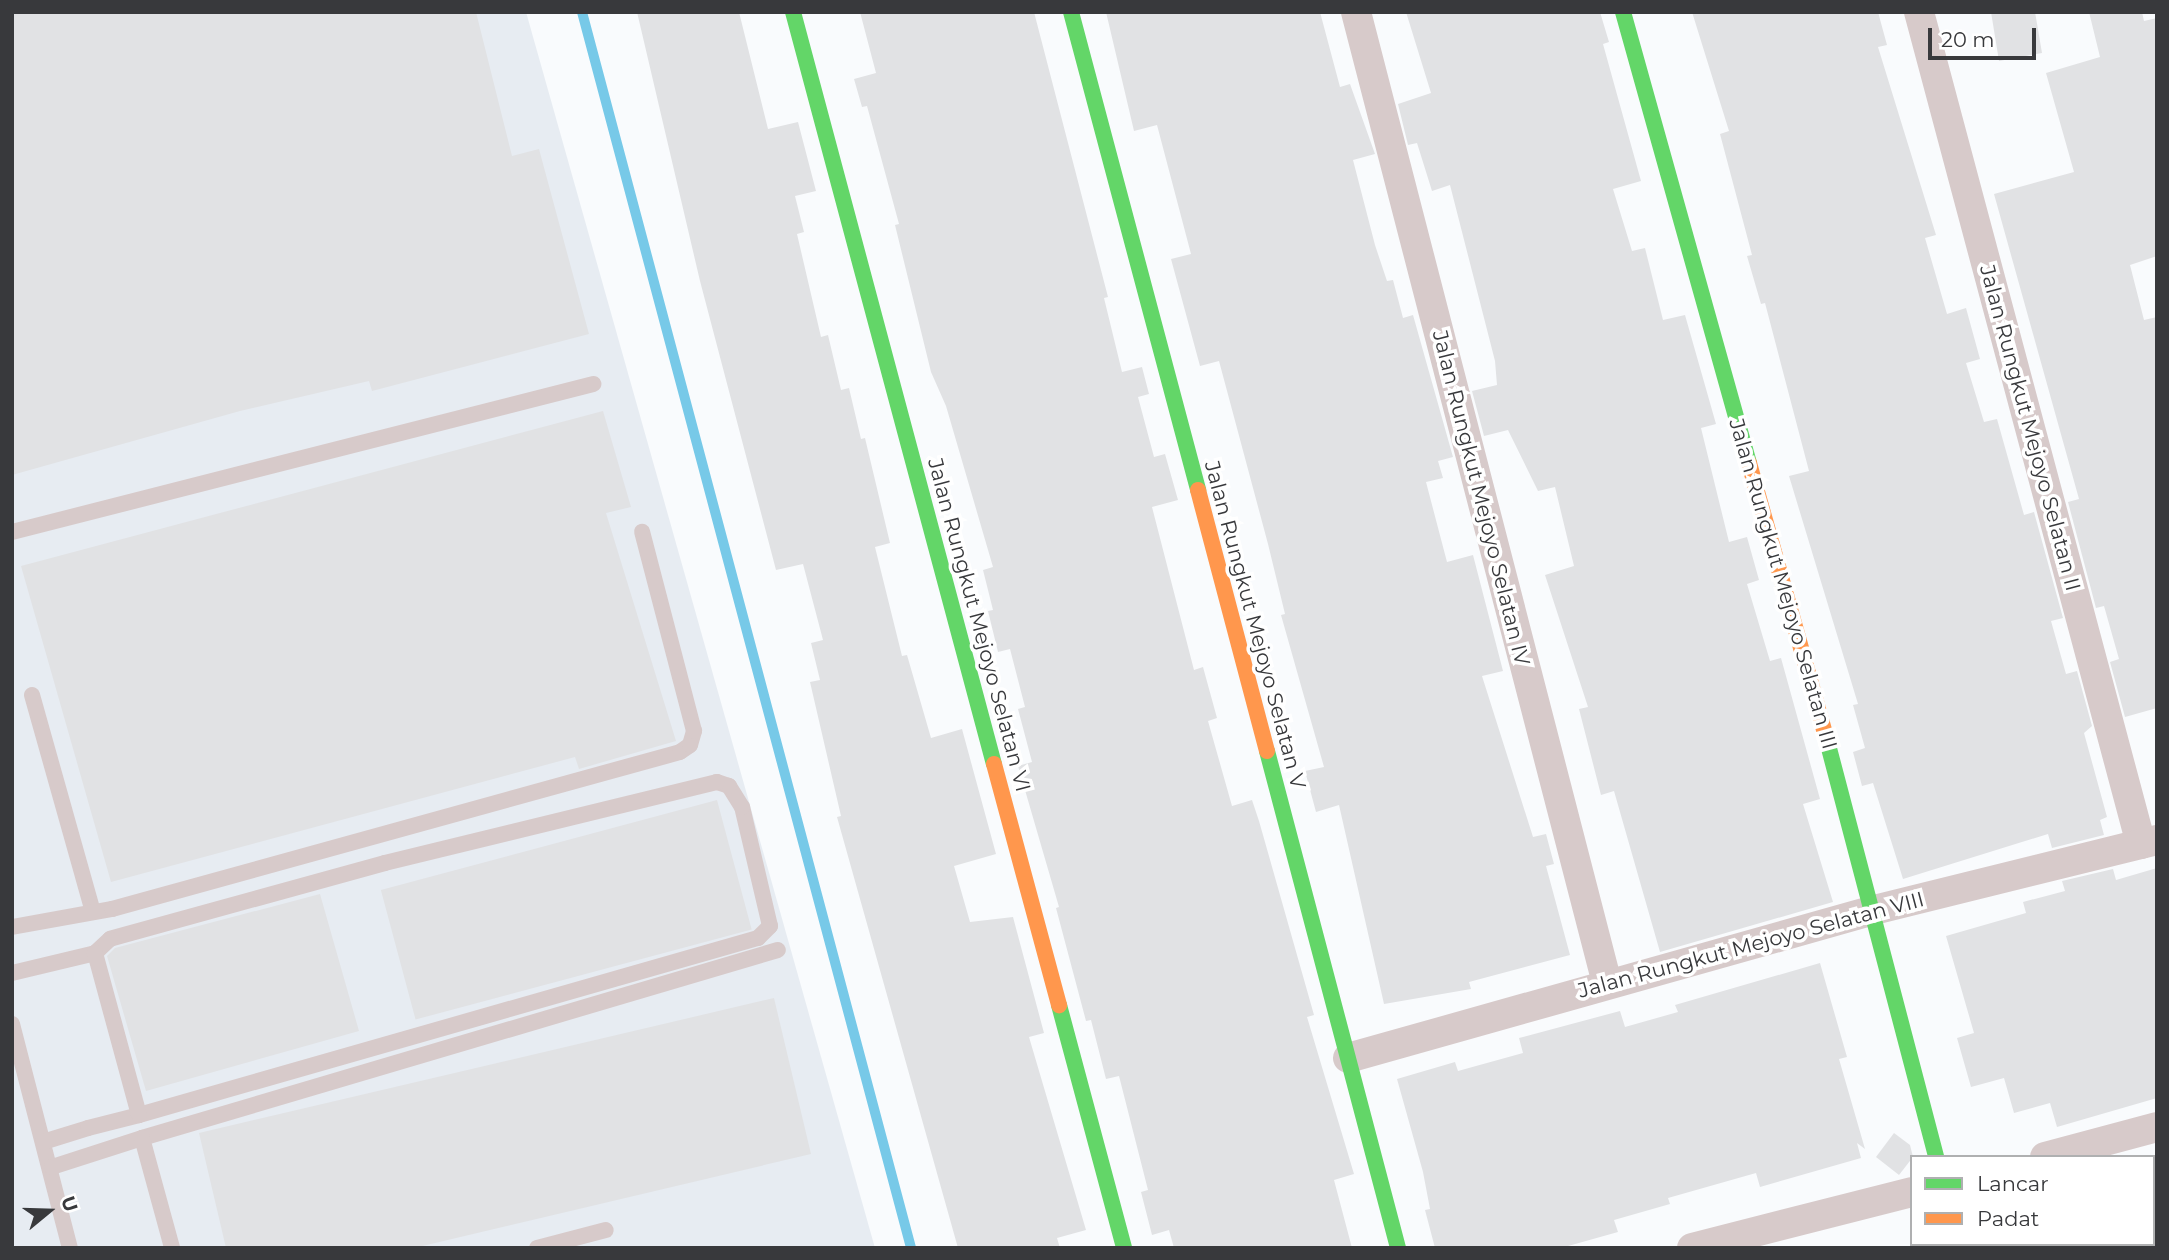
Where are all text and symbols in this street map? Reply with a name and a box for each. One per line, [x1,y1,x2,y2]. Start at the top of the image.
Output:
scale bar [1931,14,2039,58]
text: 20 m [1941,27,1995,52]
street label: Jalan Rungkut Mejoyo Selatan II [1974,262,2086,594]
street label: Jalan Rungkut Mejoyo Selatan IV [1427,328,1535,668]
street label: Jalan Rungkut Mejoyo Selatan III [1724,416,1842,752]
street label: Jalan Rungkut Mejoyo Selatan VI [922,455,1036,795]
street label: Jalan Rungkut Mejoyo Selatan V [1199,458,1311,792]
street label: Jalan Rungkut Mejoyo Selatan VIII [1575,887,1927,1003]
legend [1910,1155,2155,1246]
text: Lancar [1977,1171,2049,1196]
north arrow [14,1176,84,1246]
text: U [56,1193,83,1215]
text: Padat [1977,1206,2039,1231]

